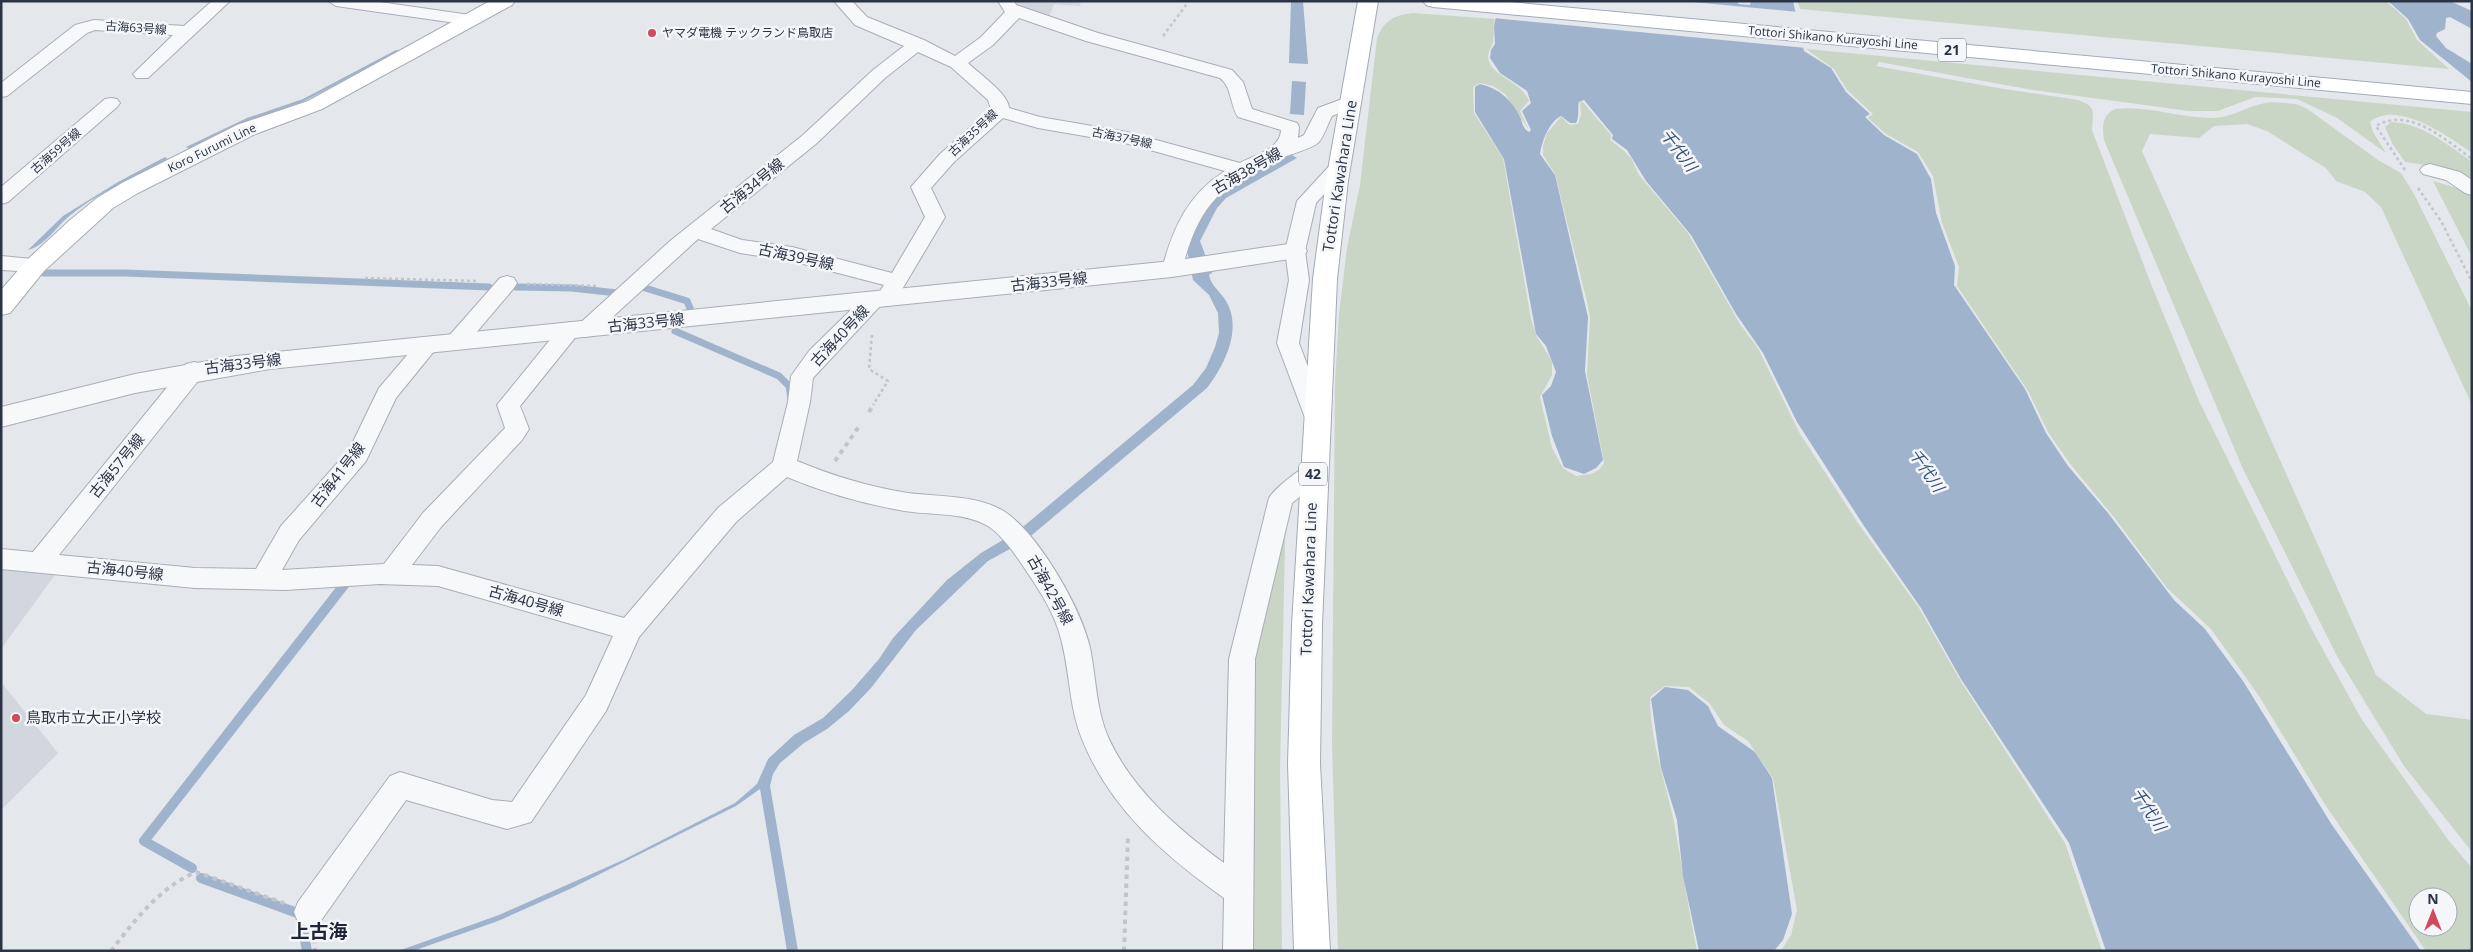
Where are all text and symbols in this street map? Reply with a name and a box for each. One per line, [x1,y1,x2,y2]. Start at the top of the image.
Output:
street label: 古海63号線 [105,17,167,38]
street label: Tottori Shikano Kurayoshi Line [1747,22,1919,53]
place label: ヤマダ電機 テックランド鳥取店 [662,24,833,41]
marker: ヤマダ電機 テックランド鳥取店 [646,27,658,39]
road number: 21 [1938,38,1966,62]
street label: Tottori Shikano Kurayoshi Line [2150,60,2322,91]
street label: Tottori Kawahara Line [1317,99,1361,253]
street label: 古海35号線 [944,105,1001,160]
street label: Koro Furumi Line [165,119,259,176]
street label: 古海37号線 [1090,123,1154,152]
street label: 古海59号線 [27,124,85,177]
water label: 千代川 [1656,124,1703,177]
street label: 古海38号線 [1208,142,1285,198]
street label: 古海34号線 [715,153,788,217]
street label: 古海39号線 [756,238,836,274]
street label: 古海33号線 [1009,267,1088,295]
street label: 古海40号線 [806,300,873,370]
street label: 古海33号線 [606,308,685,336]
street label: 古海33号線 [203,348,282,378]
street label: 古海57号線 [84,429,148,502]
street label: 古海41号線 [306,438,369,511]
water label: 千代川 [1904,444,1951,498]
road number: 42 [1299,462,1327,486]
street label: Tottori Kawahara Line [1295,502,1321,656]
street label: 古海42号線 [1023,551,1078,628]
street label: 古海40号線 [86,556,165,584]
street label: 古海40号線 [486,580,566,620]
place label: 鳥取市立大正小学校 [26,707,161,727]
marker: 鳥取市立大正小学校 [10,712,22,724]
water label: 千代川 [2127,783,2172,837]
north arrow [2408,887,2458,937]
text: N [2427,889,2439,908]
district label: 上古海 [290,918,348,944]

